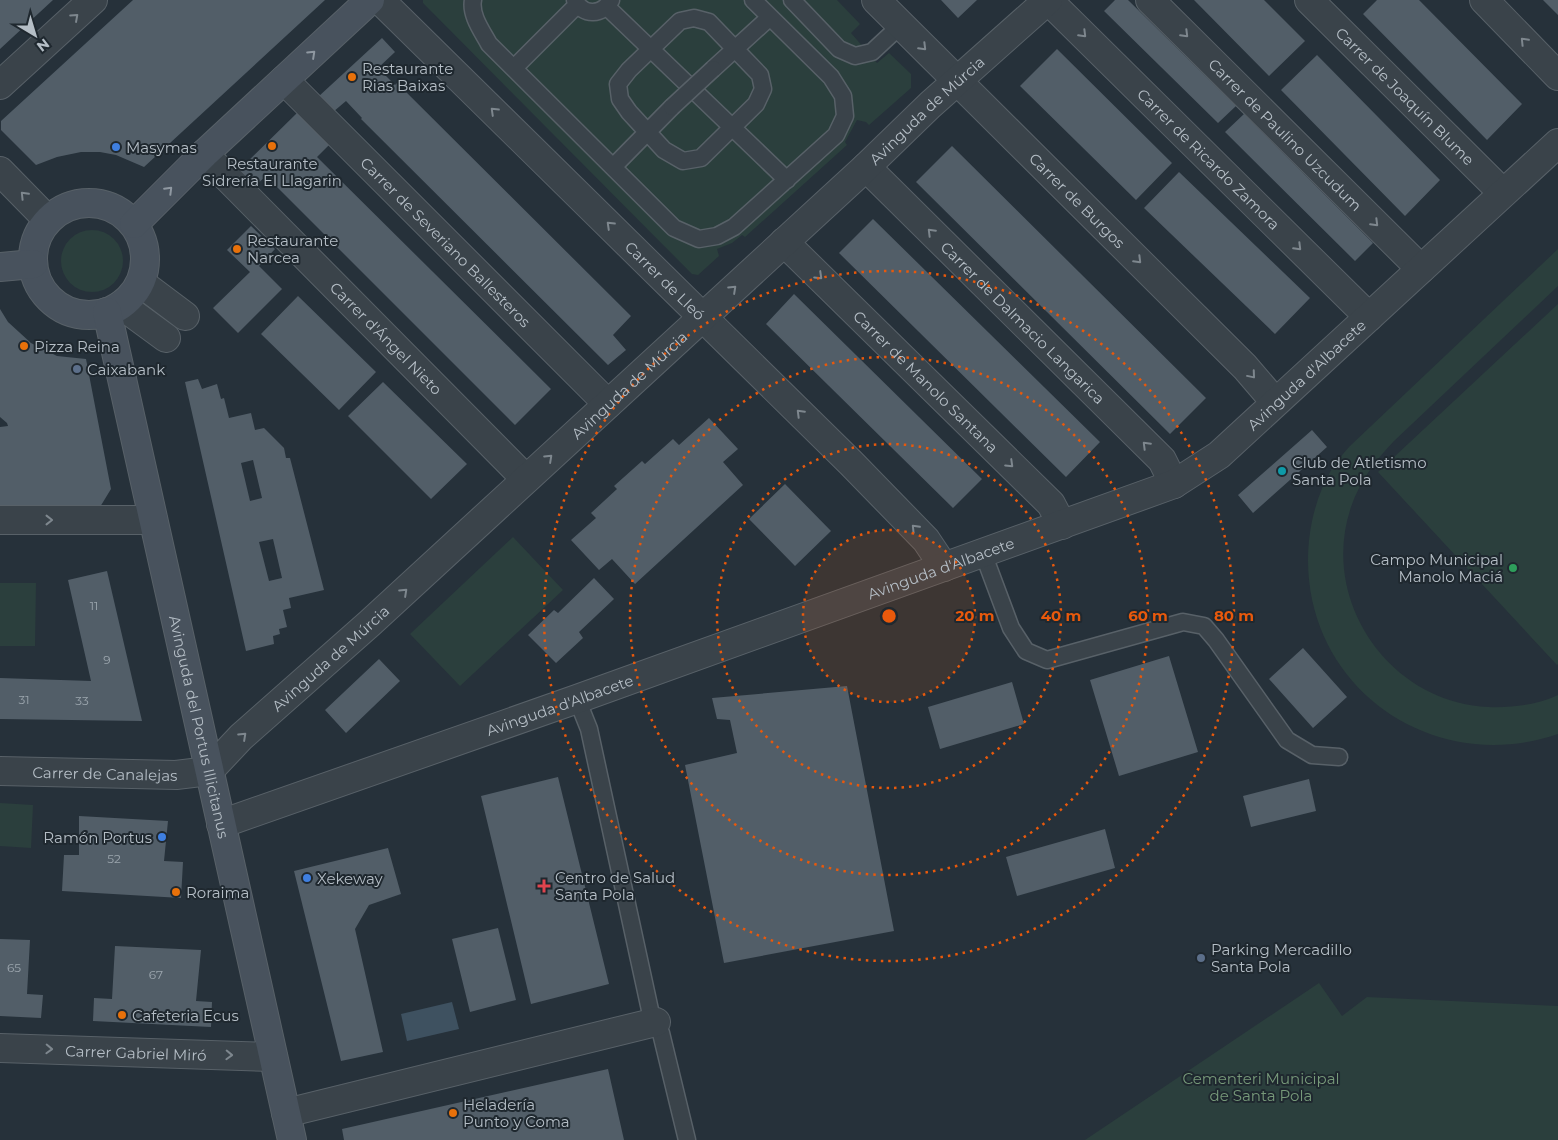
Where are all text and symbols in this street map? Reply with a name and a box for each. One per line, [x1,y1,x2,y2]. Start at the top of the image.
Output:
north arrow [10,10,60,60]
one-way arrow [69,14,78,23]
street label: Carrer de Joaquín Blume [1332,23,1479,169]
one-way arrow [1077,28,1086,37]
one-way arrow [1179,29,1188,38]
text: N [33,35,53,56]
one-way arrow [1521,38,1530,47]
one-way arrow [918,41,927,50]
one-way arrow [307,51,316,60]
street label: Avinguda de Múrcia [865,52,988,168]
street label: Carrer de Paulino Uzcudum [1205,54,1366,215]
place label: Restaurante Rias Baixas [362,59,453,95]
marker: Restaurante Rias Baixas [346,71,358,83]
street label: Carrer de Ricardo Zamora [1133,84,1284,233]
one-way arrow [491,108,500,117]
place label: Masymas [126,138,197,157]
marker: Restaurante Sidrería El Llagarin [266,140,278,152]
marker: Masymas [110,141,122,153]
street label: Carrer de Burgos [1025,149,1129,252]
street label: Carrer de Severiano Ballesteros [357,153,535,331]
place label: Restaurante Sidrería El Llagarin [202,154,342,190]
one-way arrow [163,186,172,195]
one-way arrow [21,192,30,201]
one-way arrow [1369,217,1378,226]
one-way arrow [607,222,616,231]
one-way arrow [928,229,937,238]
place label: Restaurante Narcea [247,231,338,267]
street label: Carrer de Lleó [621,237,709,324]
street label: Carrer de Dalmacio Langarica [937,237,1109,408]
one-way arrow [1292,241,1301,250]
marker: Restaurante Narcea [231,243,243,255]
one-way arrow [1132,254,1141,263]
one-way arrow [813,270,822,279]
street label: Carrer d'Ángel Nieto [326,278,446,398]
one-way arrow [727,286,736,295]
street label: Carrer de Manolo Santana [850,306,1002,457]
street label: Avinguda d'Albacete [1243,315,1370,434]
street label: Avinguda de Múrcia [567,327,691,443]
place label: Pizza Reina [34,337,120,356]
marker: Pizza Reina [18,340,30,352]
place label: Caixabank [87,360,165,379]
marker: Caixabank [71,363,83,375]
one-way arrow [1247,370,1256,379]
one-way arrow [797,410,806,419]
one-way arrow [1143,442,1152,451]
place label: Club de Atletismo Santa Pola [1292,453,1427,489]
one-way arrow [543,455,552,464]
one-way arrow [1004,458,1013,467]
marker: Club de Atletismo Santa Pola [1276,465,1288,477]
one-way arrow [45,515,53,525]
one-way arrow [912,525,921,534]
street label: Avinguda d'Albacete [865,533,1017,603]
place label: Campo Municipal Manolo Maciá [1370,550,1503,586]
marker: Campo Municipal Manolo Maciá [1507,562,1519,574]
one-way arrow [398,589,407,598]
house number: 11 [90,598,98,613]
street label: Avinguda de Múrcia [267,601,393,715]
text: 20 m [955,606,995,625]
text: 40 m [1041,606,1081,625]
text: 60 m [1128,606,1168,625]
text: 80 m [1214,606,1254,625]
centre of rings [880,607,898,625]
street label: Avinguda del Portus Illicitanus [166,613,234,840]
house number: 9 [103,652,111,667]
street label: Avinguda d'Albacete [484,670,636,740]
house number: 31 [18,692,30,707]
house number: 33 [75,693,89,708]
one-way arrow [238,733,247,742]
street label: Carrer de Canalejas [32,762,178,785]
place label: Ramón Portus [43,828,152,847]
marker: Ramón Portus [156,831,168,843]
house number: 52 [107,851,121,866]
place label: Centro de Salud Santa Pola [555,868,675,904]
place label: Xekeway [317,869,383,888]
marker: Xekeway [301,872,313,884]
marker: Centro de Salud Santa Pola [537,879,551,893]
place label: Roraima [186,883,249,902]
marker: Roraima [170,886,182,898]
place label: Parking Mercadillo Santa Pola [1211,940,1352,976]
marker: Parking Mercadillo Santa Pola [1195,952,1207,964]
house number: 65 [7,960,21,975]
house number: 67 [149,967,163,982]
place label: Cafeteria Ecus [132,1006,239,1025]
marker: Cafeteria Ecus [116,1009,128,1021]
street label: Carrer Gabriel Miró [65,1041,207,1064]
one-way arrow [45,1044,53,1055]
one-way arrow [225,1050,233,1061]
park label: Cementeri Municipal de Santa Pola [1182,1069,1340,1105]
place label: Heladería Punto y Coma [463,1095,570,1131]
marker: Heladería Punto y Coma [447,1107,459,1119]

